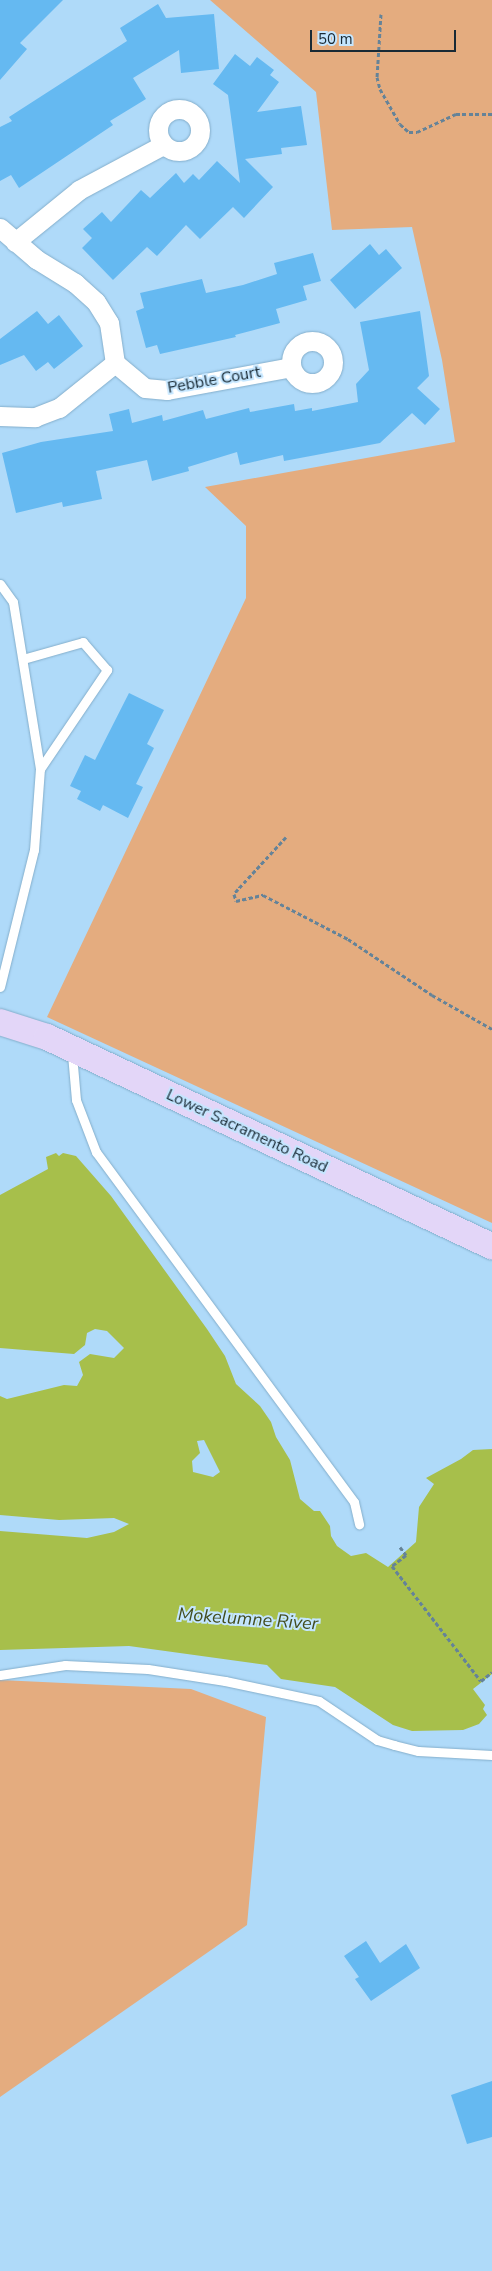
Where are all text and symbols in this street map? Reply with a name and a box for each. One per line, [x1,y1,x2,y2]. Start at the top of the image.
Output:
scale bar [312,20,458,52]
text: 50 m [318,29,353,49]
street label: Pebble Court [166,362,262,398]
street label: Lower Sacramento Road [163,1085,331,1177]
water label: Mokelumne River [177,1603,319,1635]

